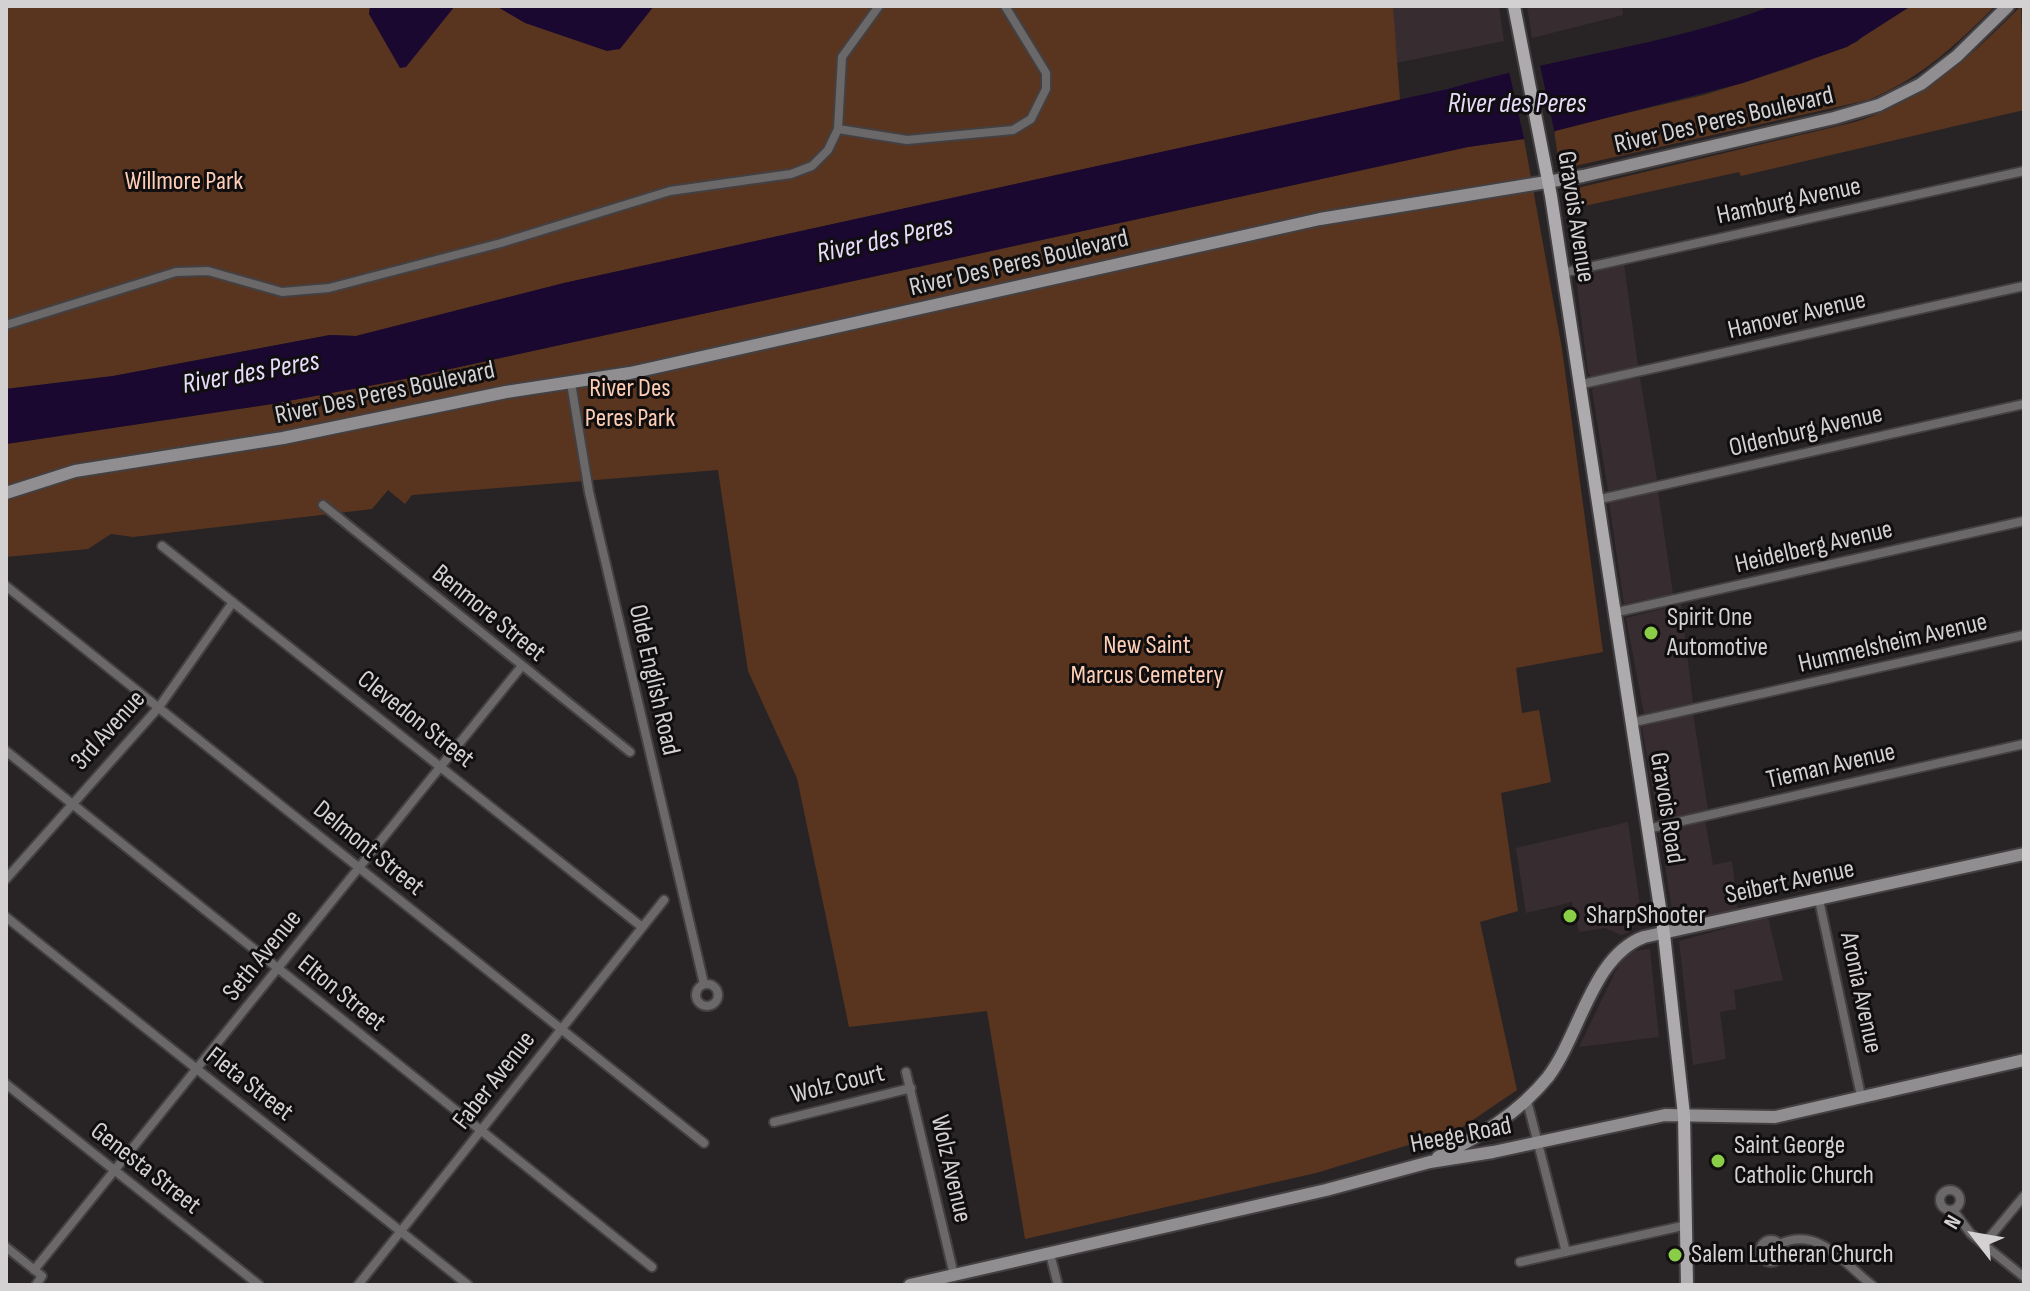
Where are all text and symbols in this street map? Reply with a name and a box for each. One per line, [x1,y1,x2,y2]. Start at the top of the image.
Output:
street label: River Des Peres Boulevard [1611,81,1837,161]
water label: River des Peres [1448,88,1586,122]
street label: Gravois Avenue [1549,149,1601,285]
park label: Willmore Park [125,166,243,198]
street label: Hamburg Avenue [1714,172,1864,232]
water label: River des Peres [814,210,956,272]
street label: River Des Peres Boulevard [906,224,1132,304]
street label: Hanover Avenue [1725,285,1869,347]
water label: River des Peres [180,345,322,403]
street label: River Des Peres Boulevard [272,355,498,433]
park label: River Des Peres Park [585,373,675,434]
street label: Oldenburg Avenue [1726,399,1886,465]
street label: Heidelberg Avenue [1732,515,1896,581]
street label: Benmore Street [425,559,551,669]
street label: Olde English Road [621,602,685,758]
place label: Spirit One Automotive [1667,602,1768,664]
street label: Hummelsheim Avenue [1796,607,1990,681]
marker: Spirit One Automotive [1642,624,1660,642]
park label: New Saint Marcus Cemetery [1070,630,1224,692]
street label: Clevedon Street [350,665,480,775]
street label: 3rd Avenue [65,685,153,777]
street label: Tieman Avenue [1763,737,1899,797]
street label: Gravois Road [1642,750,1690,866]
street label: Delmont Street [306,795,430,903]
street label: Seibert Avenue [1723,854,1857,912]
place label: SharpShooter [1586,900,1706,932]
street label: Seth Avenue [217,904,309,1008]
marker: SharpShooter [1561,907,1579,925]
street label: Aronia Avenue [1832,930,1888,1056]
street label: Elton Street [291,949,391,1039]
street label: Faber Avenue [447,1026,543,1136]
street label: Fleta Street [199,1041,299,1129]
street label: Wolz Court [788,1058,888,1112]
street label: Heege Road [1408,1111,1514,1161]
street label: Wolz Avenue [923,1112,977,1226]
street label: Genesta Street [84,1116,206,1222]
place label: Saint George Catholic Church [1734,1130,1874,1192]
marker: Saint George Catholic Church [1709,1152,1727,1170]
north arrow [1934,1195,2014,1275]
text: N [1938,1210,1968,1234]
place label: Salem Lutheran Church [1691,1239,1894,1271]
marker: Salem Lutheran Church [1666,1246,1684,1264]

